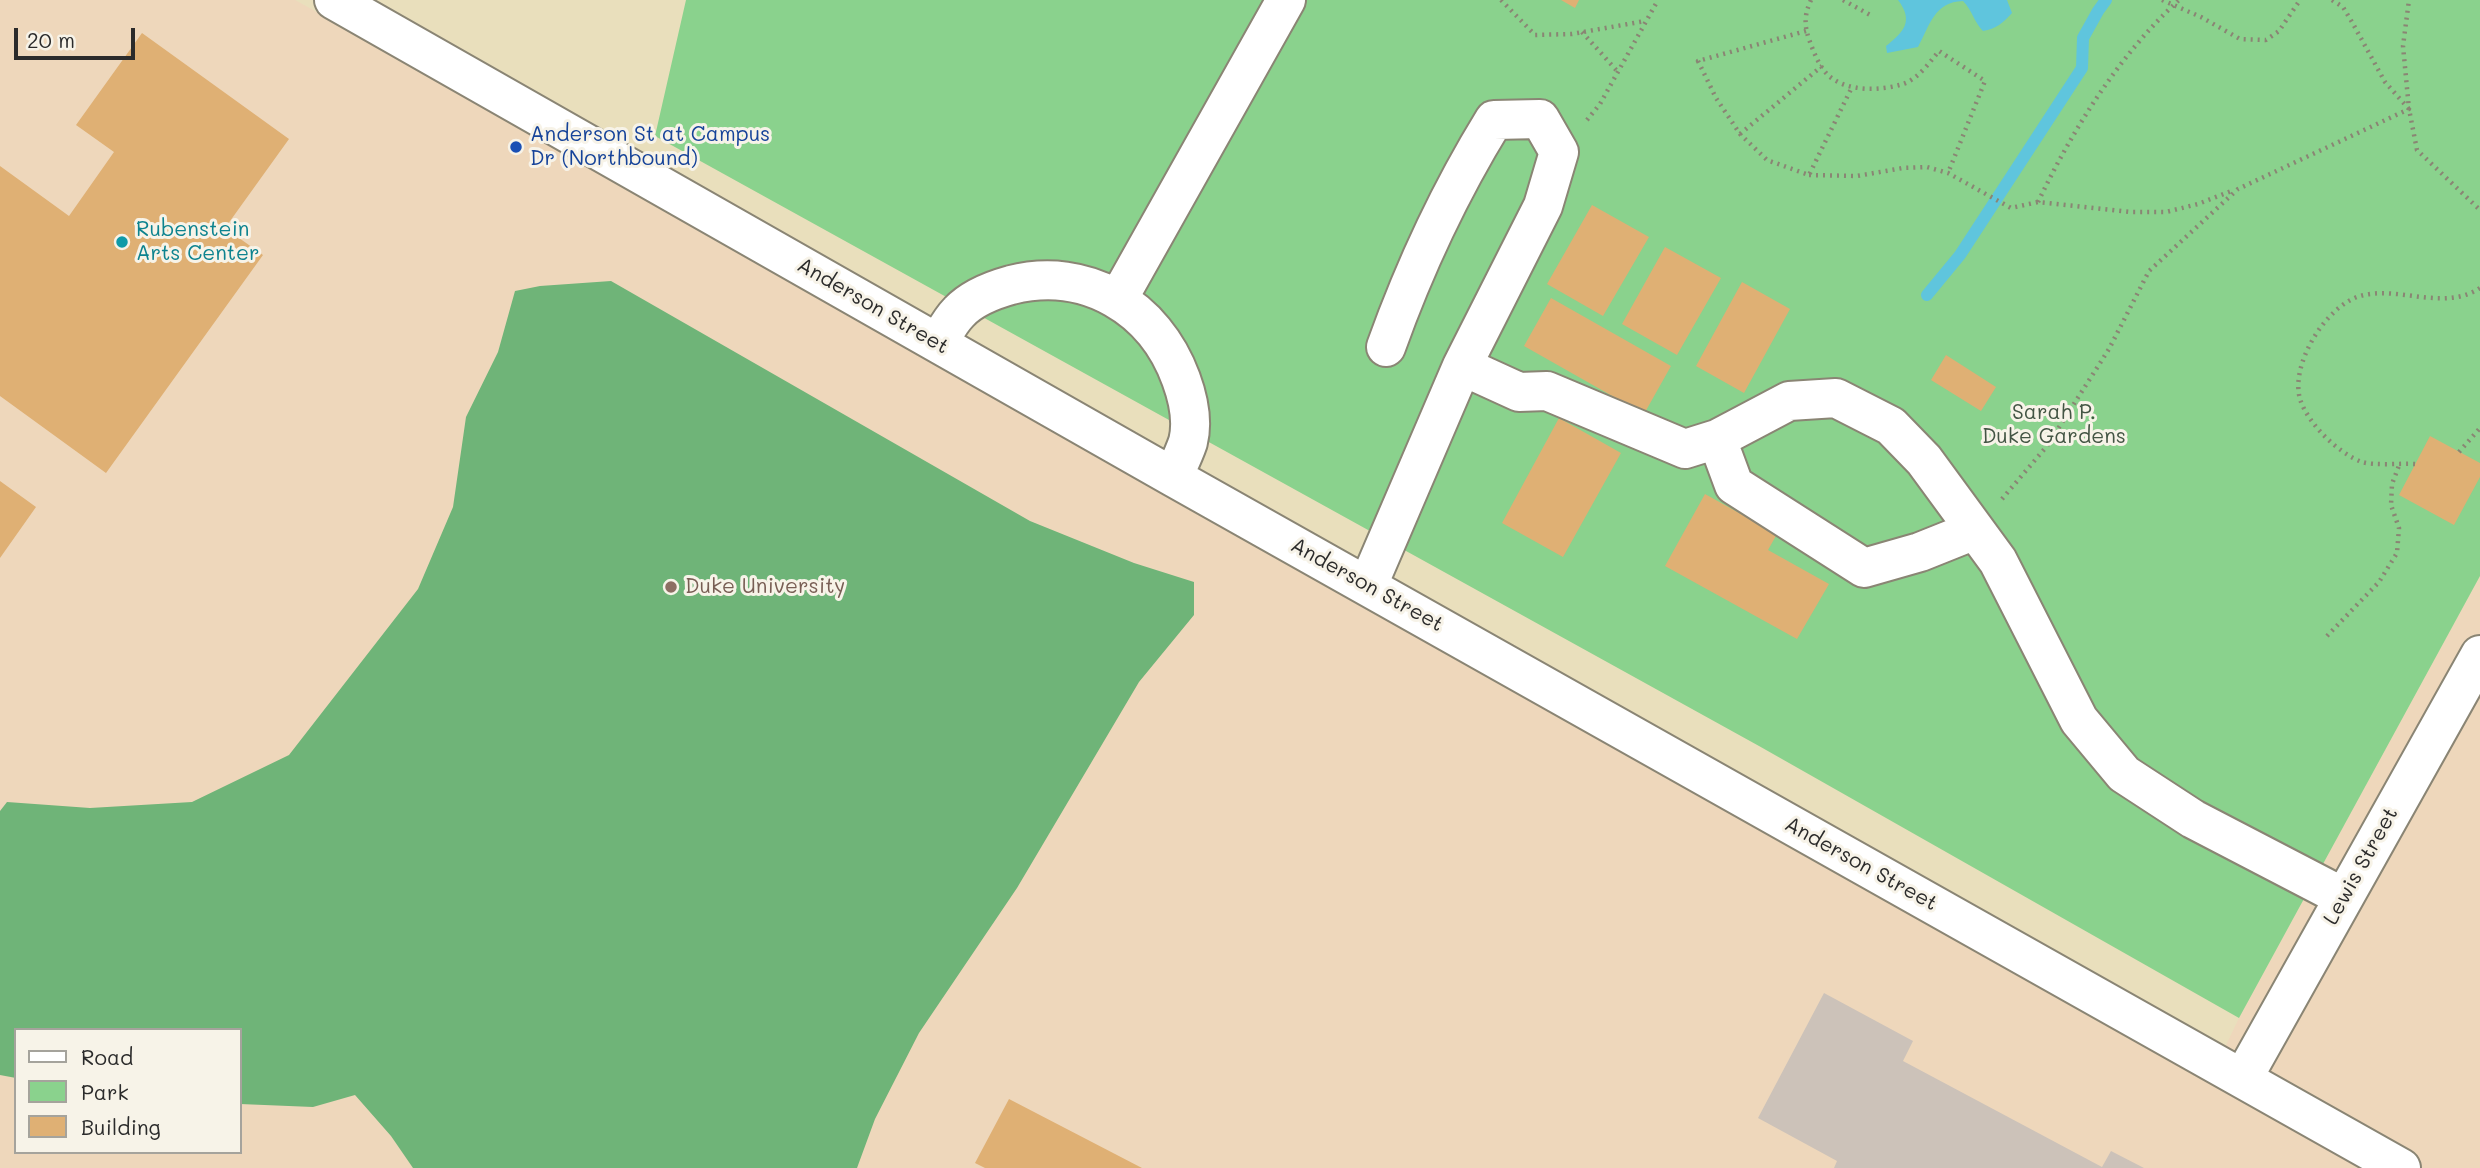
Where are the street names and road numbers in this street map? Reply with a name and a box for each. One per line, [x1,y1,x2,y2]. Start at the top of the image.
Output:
street label: Anderson Street [793,252,953,360]
street label: Anderson Street [1286,533,1448,637]
street label: Lewis Street [2318,803,2404,929]
street label: Anderson Street [1780,812,1942,916]

